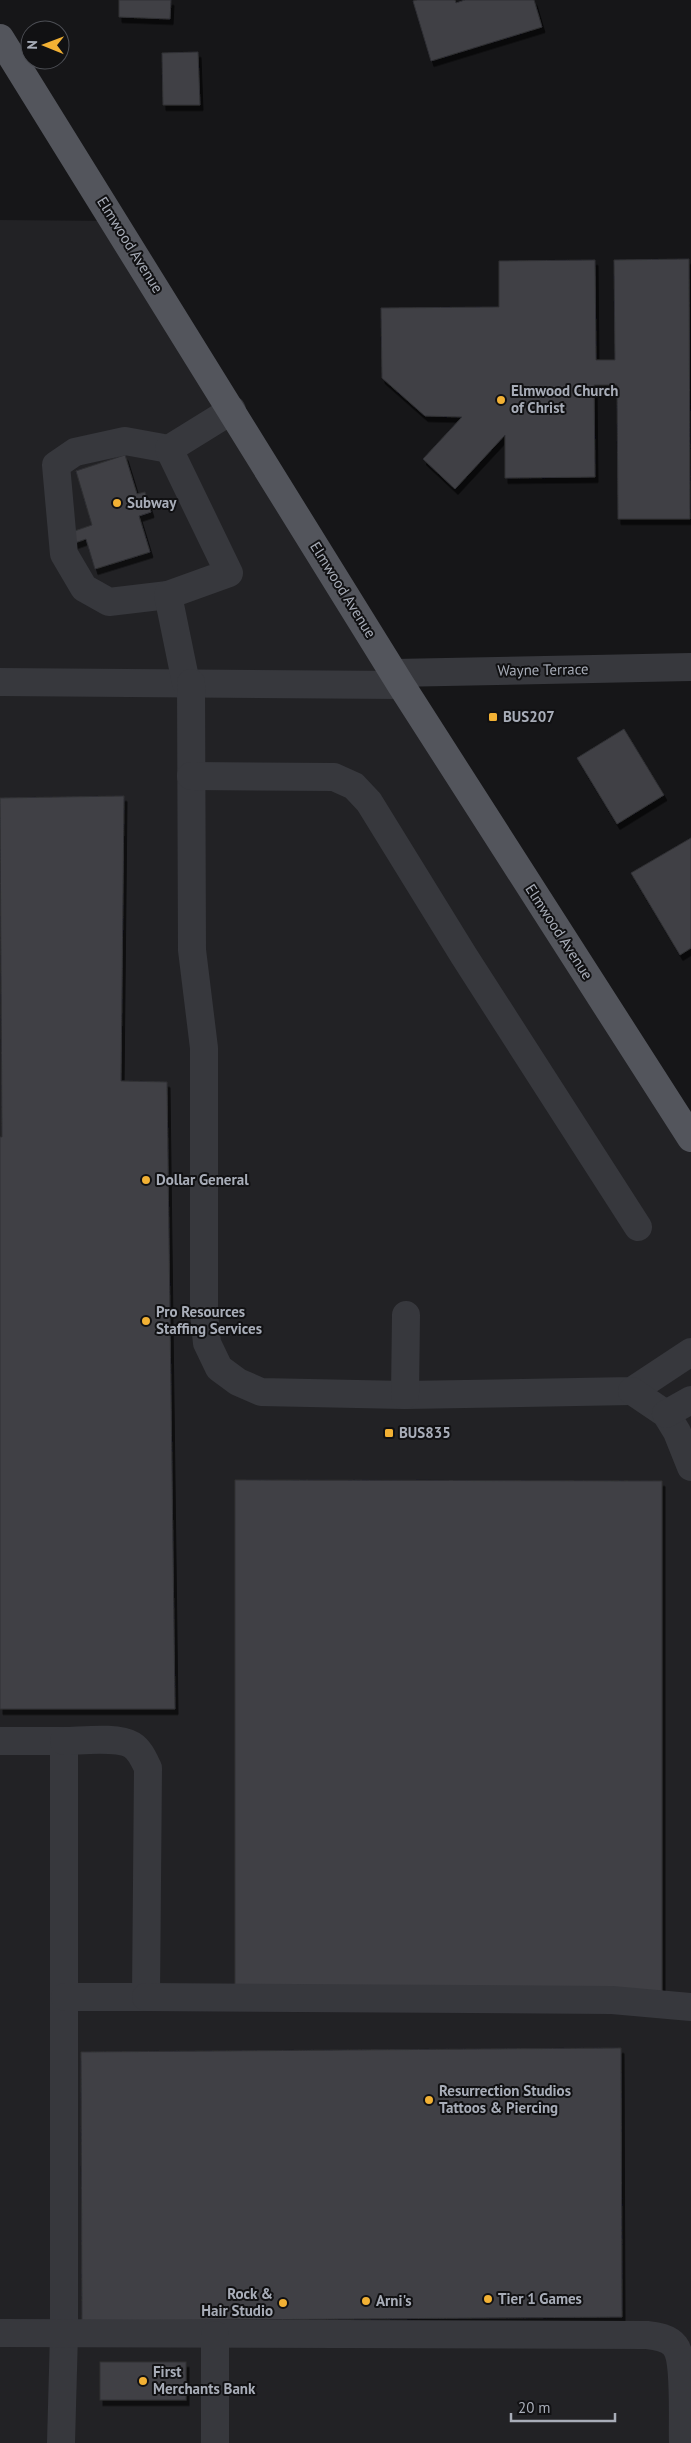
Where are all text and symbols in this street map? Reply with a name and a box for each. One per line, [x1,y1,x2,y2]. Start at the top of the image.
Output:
north arrow [20,20,70,70]
text: N [23,40,41,50]
street label: Elmwood Avenue [93,193,168,296]
place label: Elmwood Church of Christ [511,381,618,417]
marker: Elmwood Church of Christ [495,394,507,406]
place label: Subway [127,493,177,512]
marker: Subway [111,497,123,509]
street label: Elmwood Avenue [306,538,381,641]
street label: Wayne Terrace [497,659,589,680]
place label: BUS207 [503,707,555,726]
marker: BUS207 [487,711,499,723]
street label: Elmwood Avenue [522,880,597,983]
place label: Dollar General [156,1170,249,1189]
marker: Dollar General [140,1174,152,1186]
place label: Pro Resources Staffing Services [156,1302,262,1338]
marker: Pro Resources Staffing Services [140,1315,152,1327]
place label: BUS835 [399,1423,451,1442]
marker: BUS835 [383,1427,395,1439]
place label: Resurrection Studios Tattoos & Piercing [439,2081,571,2117]
marker: Resurrection Studios Tattoos & Piercing [423,2094,435,2106]
place label: Rock & Hair Studio [201,2284,273,2320]
place label: Tier 1 Games [498,2289,582,2308]
place label: Arni's [376,2291,412,2310]
marker: Tier 1 Games [482,2293,494,2305]
marker: Arni's [360,2295,372,2307]
marker: Rock & Hair Studio [277,2297,289,2309]
place label: First Merchants Bank [153,2362,256,2398]
marker: First Merchants Bank [137,2375,149,2387]
scale bar [511,2390,615,2422]
text: 20 m [518,2398,551,2417]

